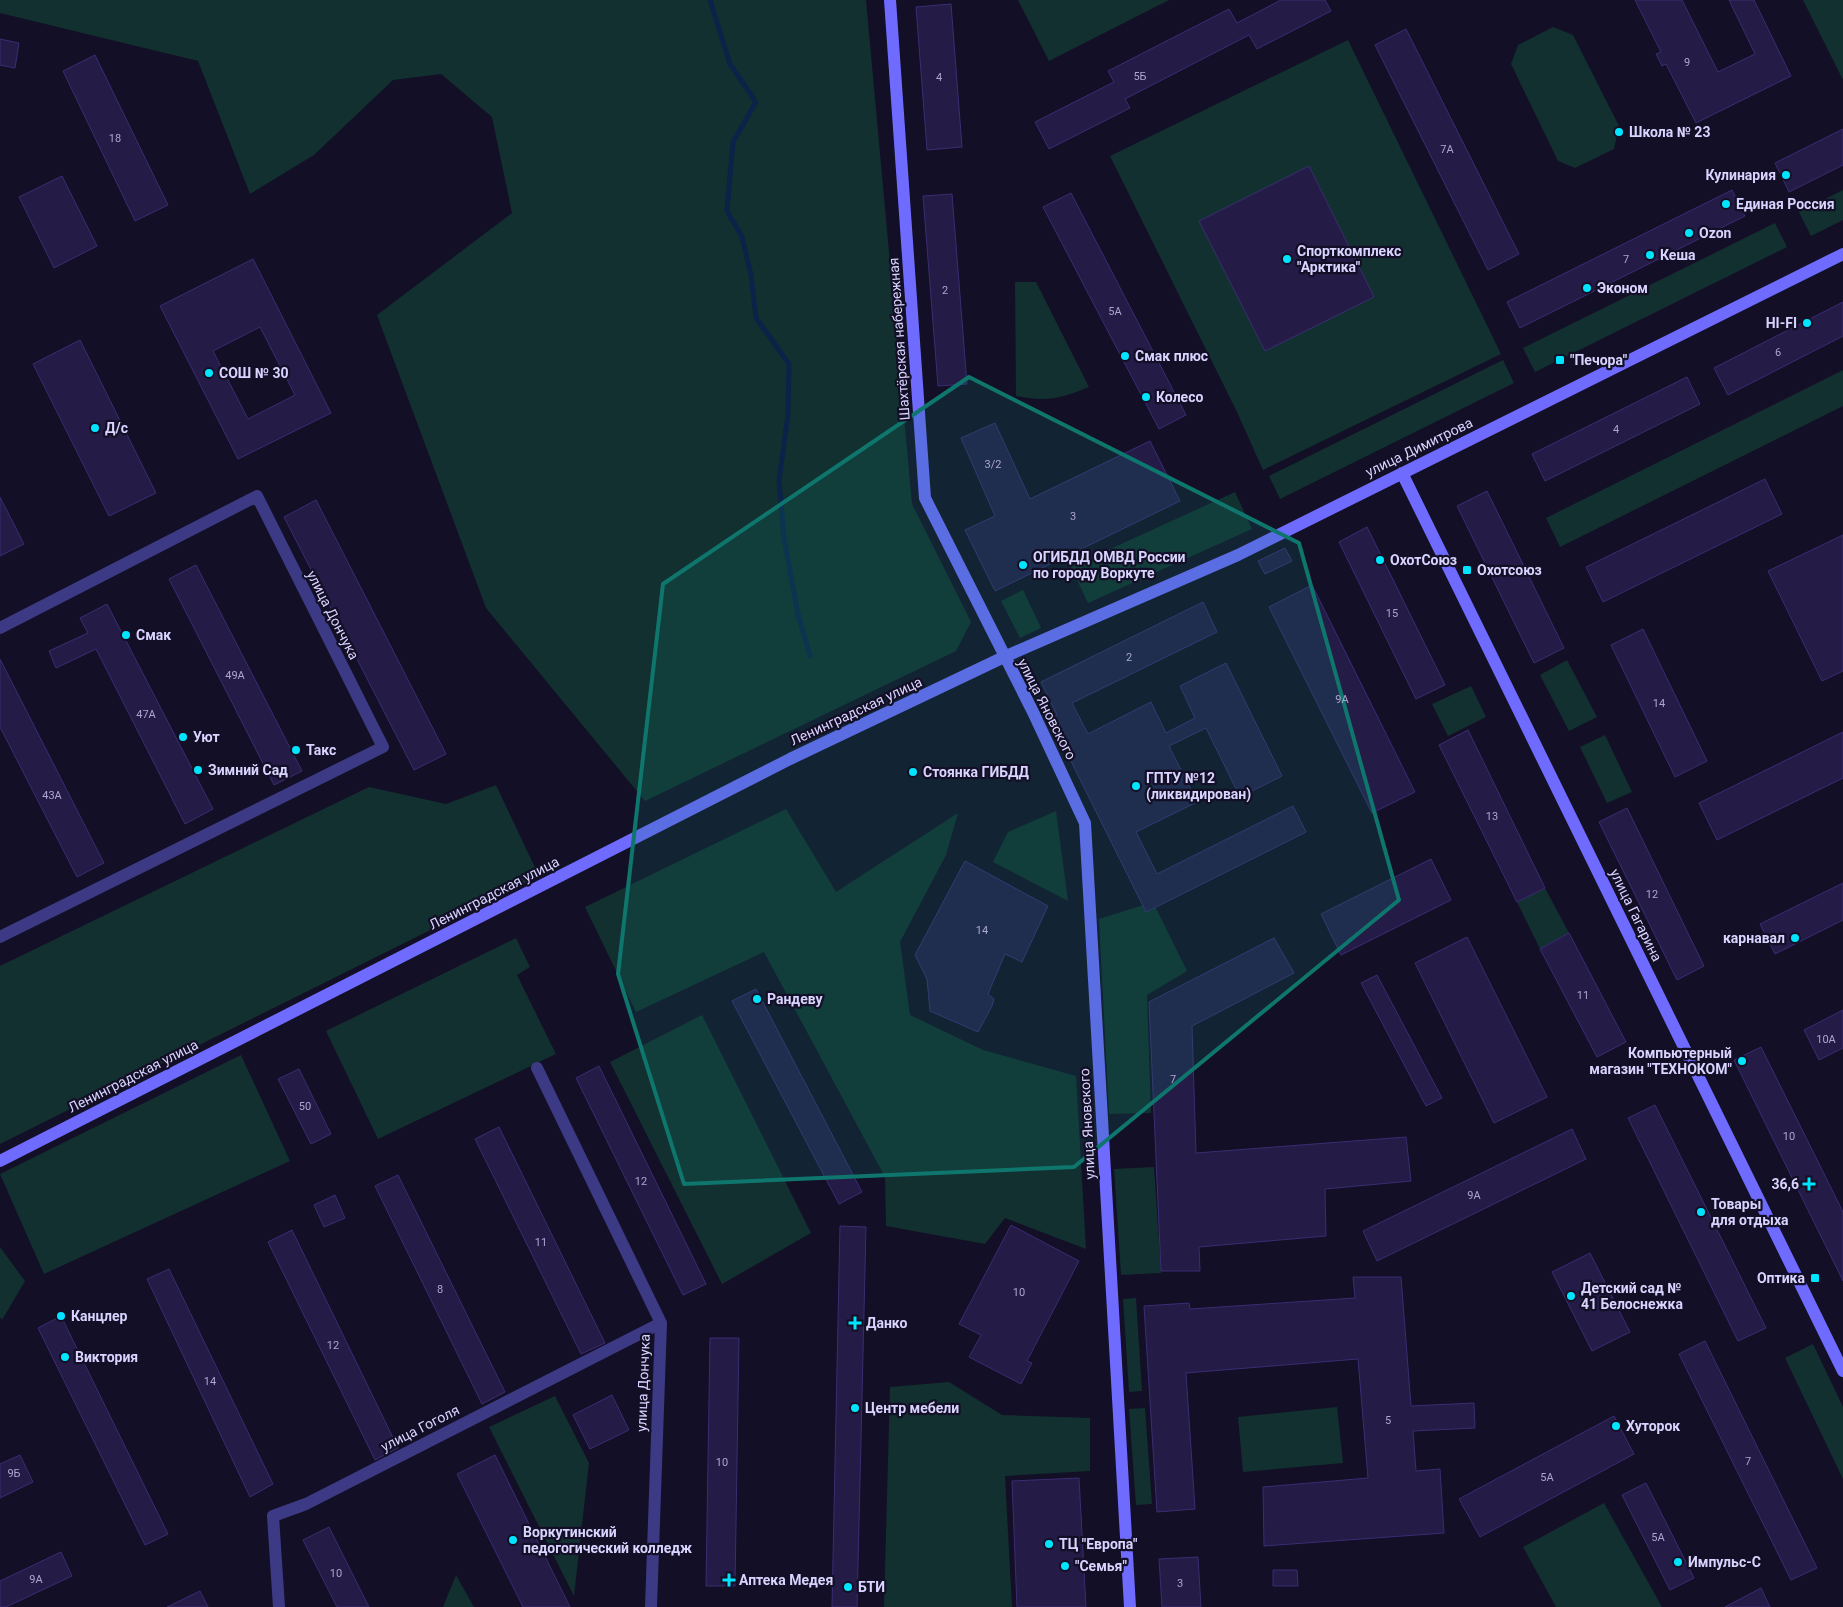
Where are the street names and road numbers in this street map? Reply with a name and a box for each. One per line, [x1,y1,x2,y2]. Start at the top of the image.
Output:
street label: Шахтёрская набережная [885,257,913,421]
street label: улица Димитрова [1363,414,1475,480]
street label: улица Дончука [304,568,362,662]
street label: улица Яновского [1015,656,1079,762]
street label: Ленинградская улица [788,673,924,749]
street label: Ленинградская улица [426,853,562,933]
street label: улица Гагарина [1607,866,1665,964]
street label: Ленинградская улица [65,1036,201,1116]
street label: улица Яновского [1076,1068,1098,1180]
street label: улица Дончука [633,1334,653,1432]
street label: улица Гоголя [378,1401,462,1455]

